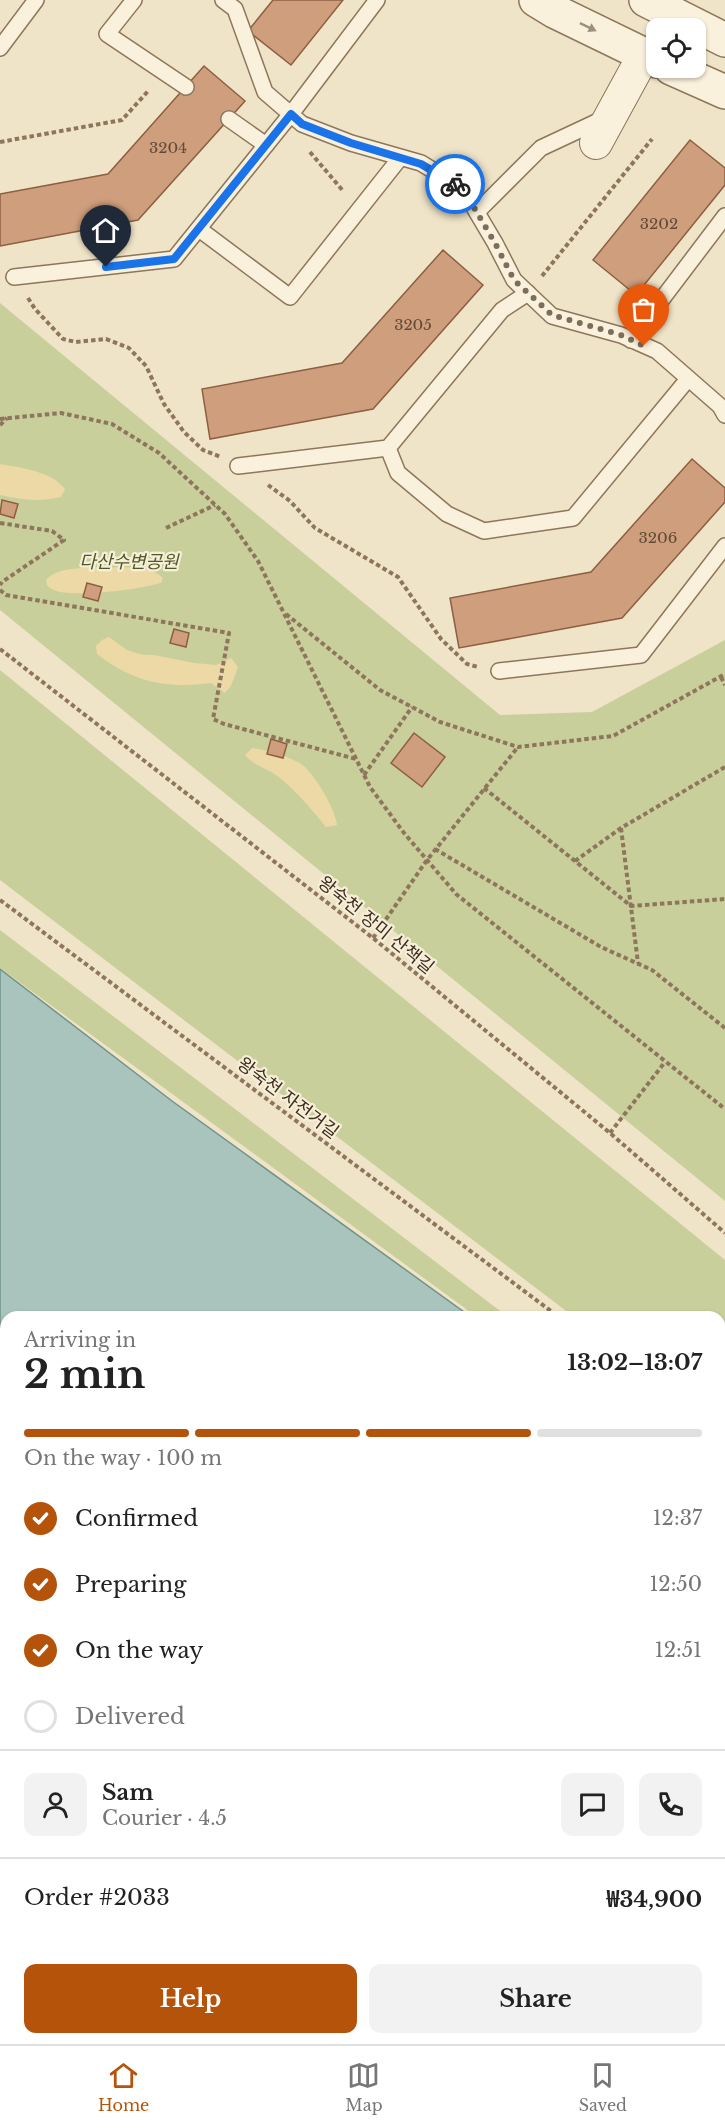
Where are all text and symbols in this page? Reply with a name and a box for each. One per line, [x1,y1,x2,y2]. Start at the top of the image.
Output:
map controls [646,18,706,78]
button: locate [646,18,706,78]
one-way arrow [579,23,596,32]
house number: 3204 [149,138,187,157]
courier [425,154,485,214]
icon: bike [439,168,472,201]
pin [80,205,131,267]
icon: home [89,214,122,247]
house number: 3202 [640,214,678,233]
pin [618,284,669,346]
icon: bag [627,293,660,326]
house number: 3205 [394,315,432,334]
house number: 3206 [639,528,677,547]
park label: 다산수변공원 [79,551,180,573]
street label: 왕숙천 장미 산책길 [314,872,438,978]
street label: 왕숙천 자전거길 [233,1053,343,1143]
text: Arriving in [24,1328,136,1352]
text: 13:02–13:07 [567,1349,702,1376]
text: 2 min [24,1350,145,1399]
text: On the way · 100 m [24,1446,222,1470]
icon: check [24,1502,57,1535]
text: Confirmed [75,1505,198,1532]
text: 12:37 [653,1506,702,1530]
icon: check [24,1568,57,1601]
text: Preparing [75,1571,186,1598]
text: 12:50 [649,1572,702,1596]
icon: check [24,1634,57,1667]
text: On the way [75,1637,203,1664]
text: 12:51 [655,1638,702,1662]
text: Delivered [75,1703,185,1730]
button: person [24,1773,87,1836]
button: chat [561,1773,624,1836]
button: phone [639,1773,702,1836]
text: Sam [102,1779,154,1806]
text: Courier · 4.5 [102,1806,227,1830]
text: Order #2033 [24,1884,170,1911]
text: ₩34,900 [607,1886,702,1913]
button: Help [24,1964,357,2033]
button: Share [369,1964,702,2033]
tab: Home [98,2059,149,2115]
tab: Map [345,2059,383,2115]
tab: Saved [579,2059,627,2115]

